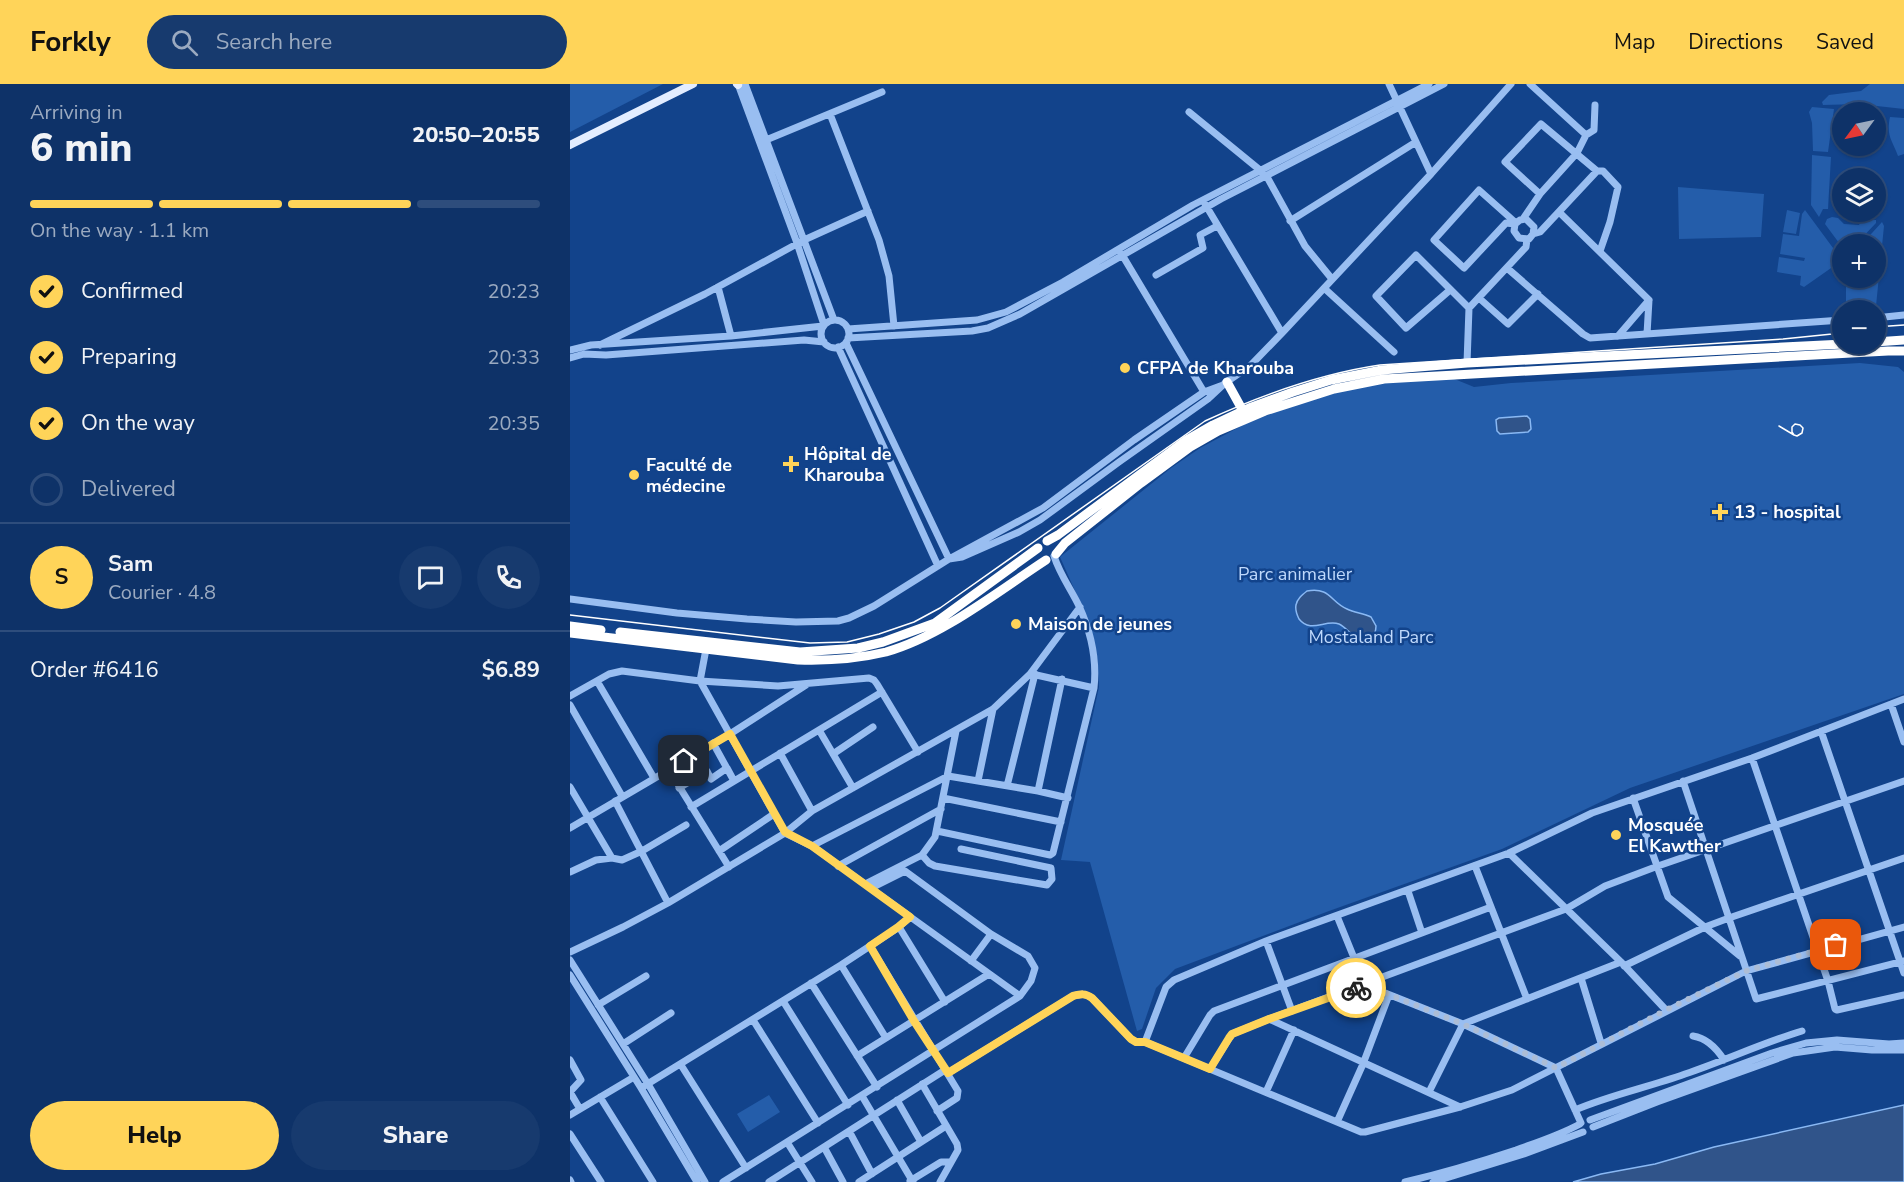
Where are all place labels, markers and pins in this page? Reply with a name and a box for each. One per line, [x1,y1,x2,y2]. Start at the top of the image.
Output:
place label: CFPA de Kharouba [1137,356,1294,380]
marker: CFPA de Kharouba [1118,361,1132,375]
place label: Hôpital de Kharouba [804,442,892,487]
place label: Faculté de médecine [646,453,732,498]
marker: Hôpital de Kharouba [782,455,800,473]
marker: Faculté de médecine [627,468,641,482]
place label: 13 - hospital [1734,500,1841,524]
marker: 13 - hospital [1711,503,1729,521]
place label: Maison de jeunes [1028,612,1172,636]
marker: Maison de jeunes [1009,617,1023,631]
pin [658,735,709,786]
place label: Mosquée El Kawther [1628,813,1721,858]
marker: Mosquée El Kawther [1609,828,1623,842]
pin [1810,919,1861,970]

